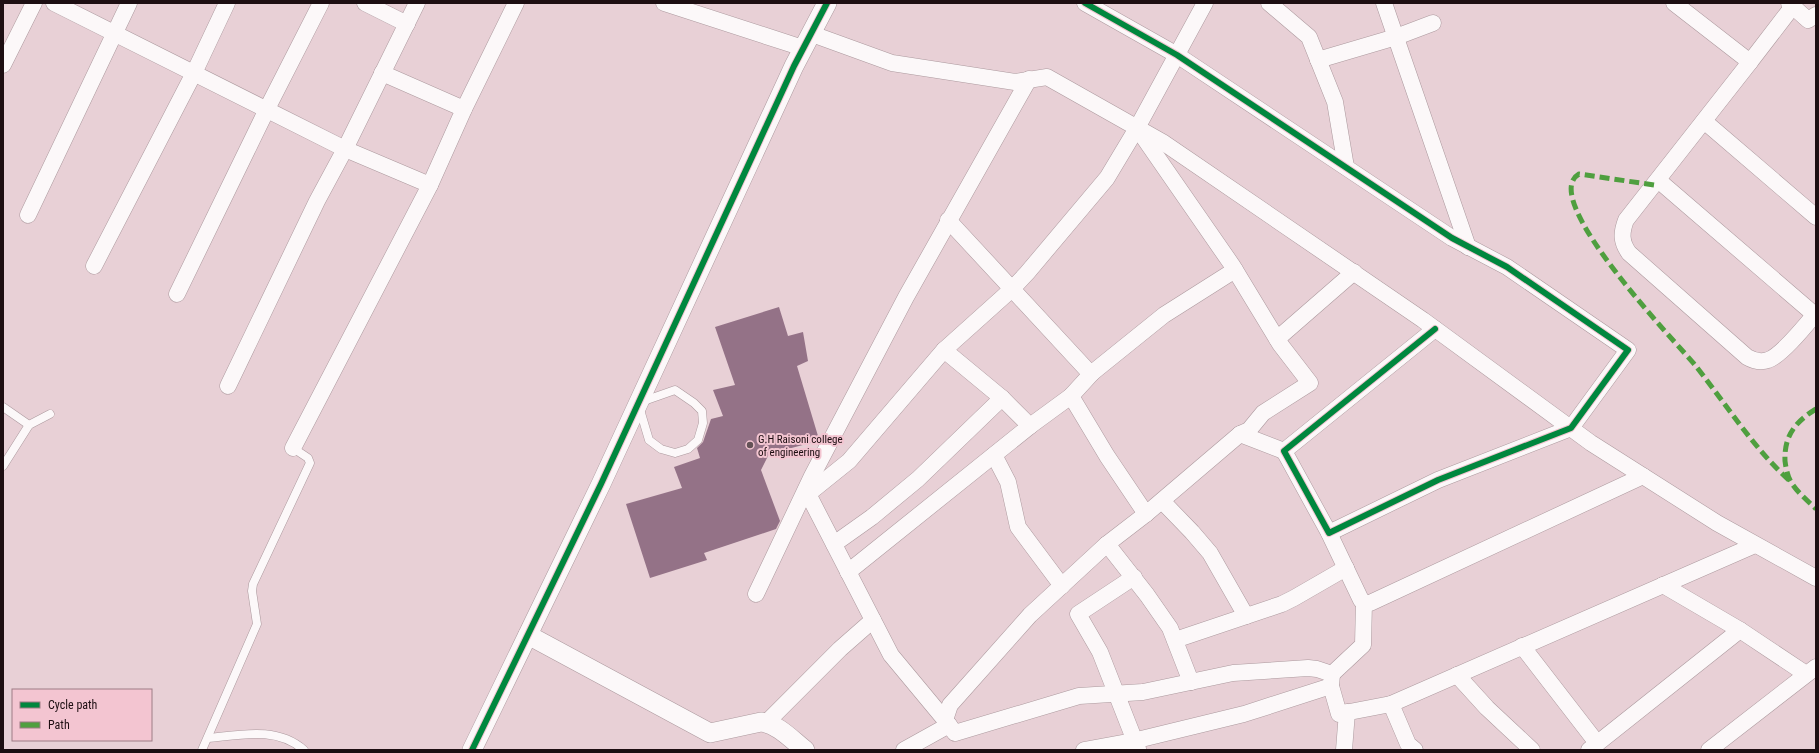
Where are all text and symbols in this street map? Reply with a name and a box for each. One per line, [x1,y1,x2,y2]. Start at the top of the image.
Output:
place label: G.H Raisoni college of engineering [758,433,843,459]
marker: G.H Raisoni college of engineering [745,440,755,450]
legend [12,689,152,741]
text: Cycle path [48,698,98,712]
text: Path [48,718,70,732]

